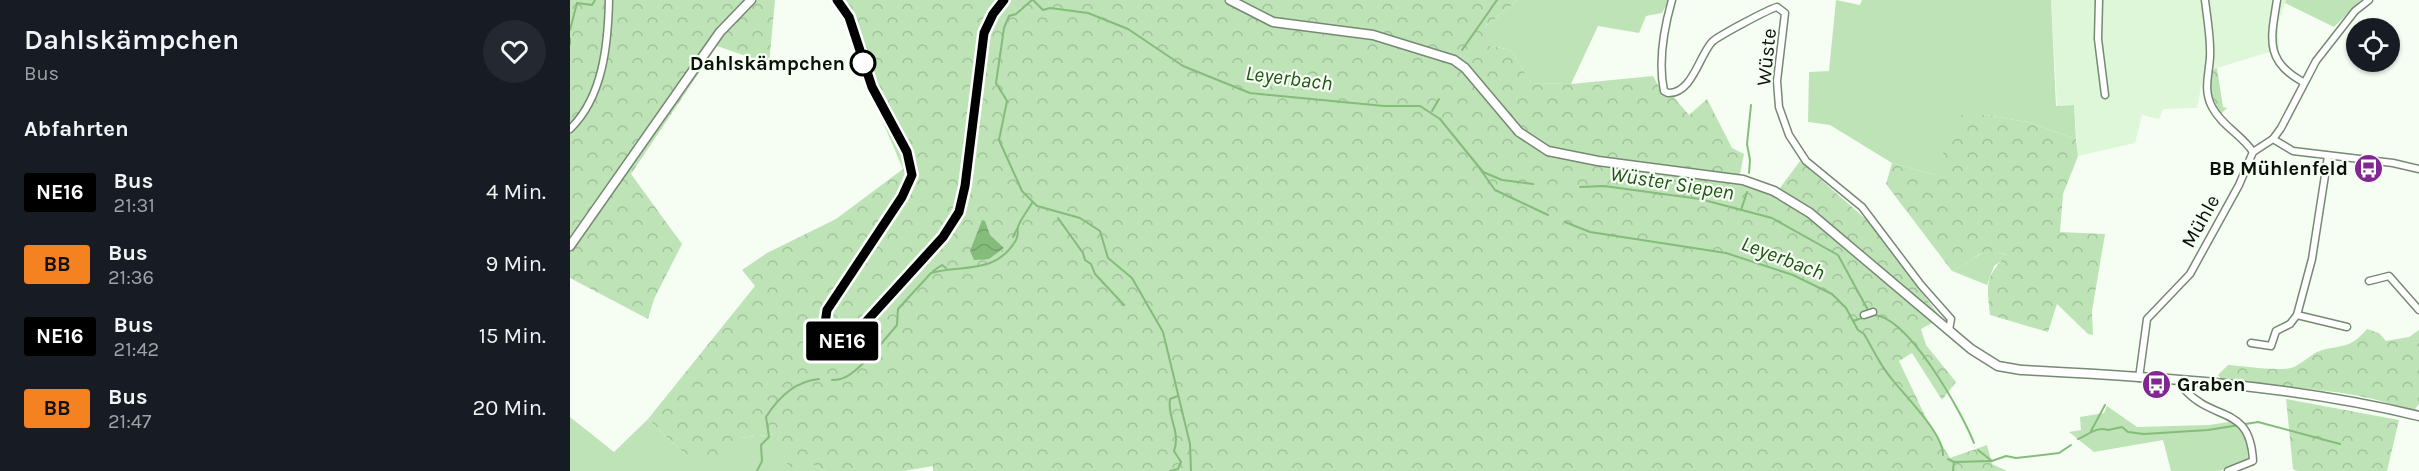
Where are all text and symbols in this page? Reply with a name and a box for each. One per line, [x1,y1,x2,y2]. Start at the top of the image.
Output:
map controls [2346,18,2400,72]
button: locate [2346,18,2400,72]
button: heart [483,20,546,83]
text: Dahlskämpchen [24,23,239,56]
street label: Wüste [1752,27,1781,87]
marker: Dahlskämpchen [850,50,876,76]
place label: Dahlskämpchen [690,52,845,75]
water label: Leyerbach [1244,61,1334,95]
text: Bus [24,62,59,85]
text: Abfahrten [24,116,129,142]
bus stop icon: BB Mühlenfeld [2353,152,2385,184]
place label: BB Mühlenfeld [2209,157,2348,180]
water label: Wüster Siepen [1608,161,1736,205]
text: Bus [114,168,153,194]
text: 4 Min. [486,179,546,205]
text: NE16 [36,180,84,204]
street label: Mühle [2177,191,2224,252]
text: 21:31 [114,194,155,217]
water label: Leyerbach [1738,231,1828,285]
text: Bus [108,240,148,266]
text: 9 Min. [486,251,546,277]
text: BB [43,252,71,276]
text: 21:36 [108,266,154,289]
text: Bus [114,312,153,338]
line badge: NE16 [800,322,884,360]
text: 15 Min. [479,323,546,349]
text: NE16 [36,324,84,348]
text: NE16 [818,329,866,353]
text: 21:42 [114,338,159,361]
bus stop icon: Graben [2140,368,2172,400]
place label: Graben [2177,373,2245,396]
text: Bus [108,384,148,410]
text: 20 Min. [473,395,546,421]
text: BB [43,396,71,420]
text: 21:47 [108,410,151,433]

